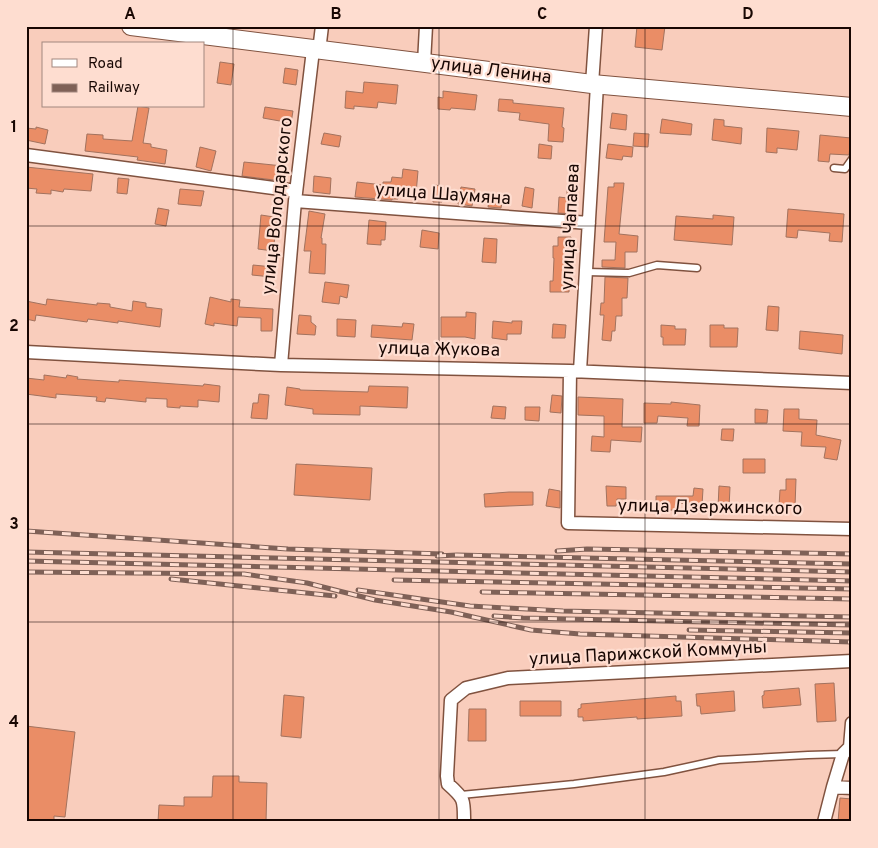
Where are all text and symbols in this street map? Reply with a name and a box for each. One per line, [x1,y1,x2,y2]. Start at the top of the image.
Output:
text: A [124,5,136,25]
text: B [330,5,342,25]
text: C [537,5,547,25]
text: D [742,5,754,25]
legend [42,42,205,108]
street label: улица Ленина [429,52,553,90]
text: Road [88,55,123,74]
text: Railway [88,79,140,98]
street label: улица Володарского [257,116,299,296]
text: 1 [11,118,17,138]
street label: улица Чапаева [556,163,586,291]
street label: улица Шаумяна [374,179,512,211]
text: 2 [9,317,19,337]
street label: улица Жукова [378,337,500,363]
street label: улица Дзержинского [617,495,803,521]
text: 3 [9,515,19,535]
street label: улица Парижской Коммуны [529,636,767,672]
text: 4 [9,713,19,733]

